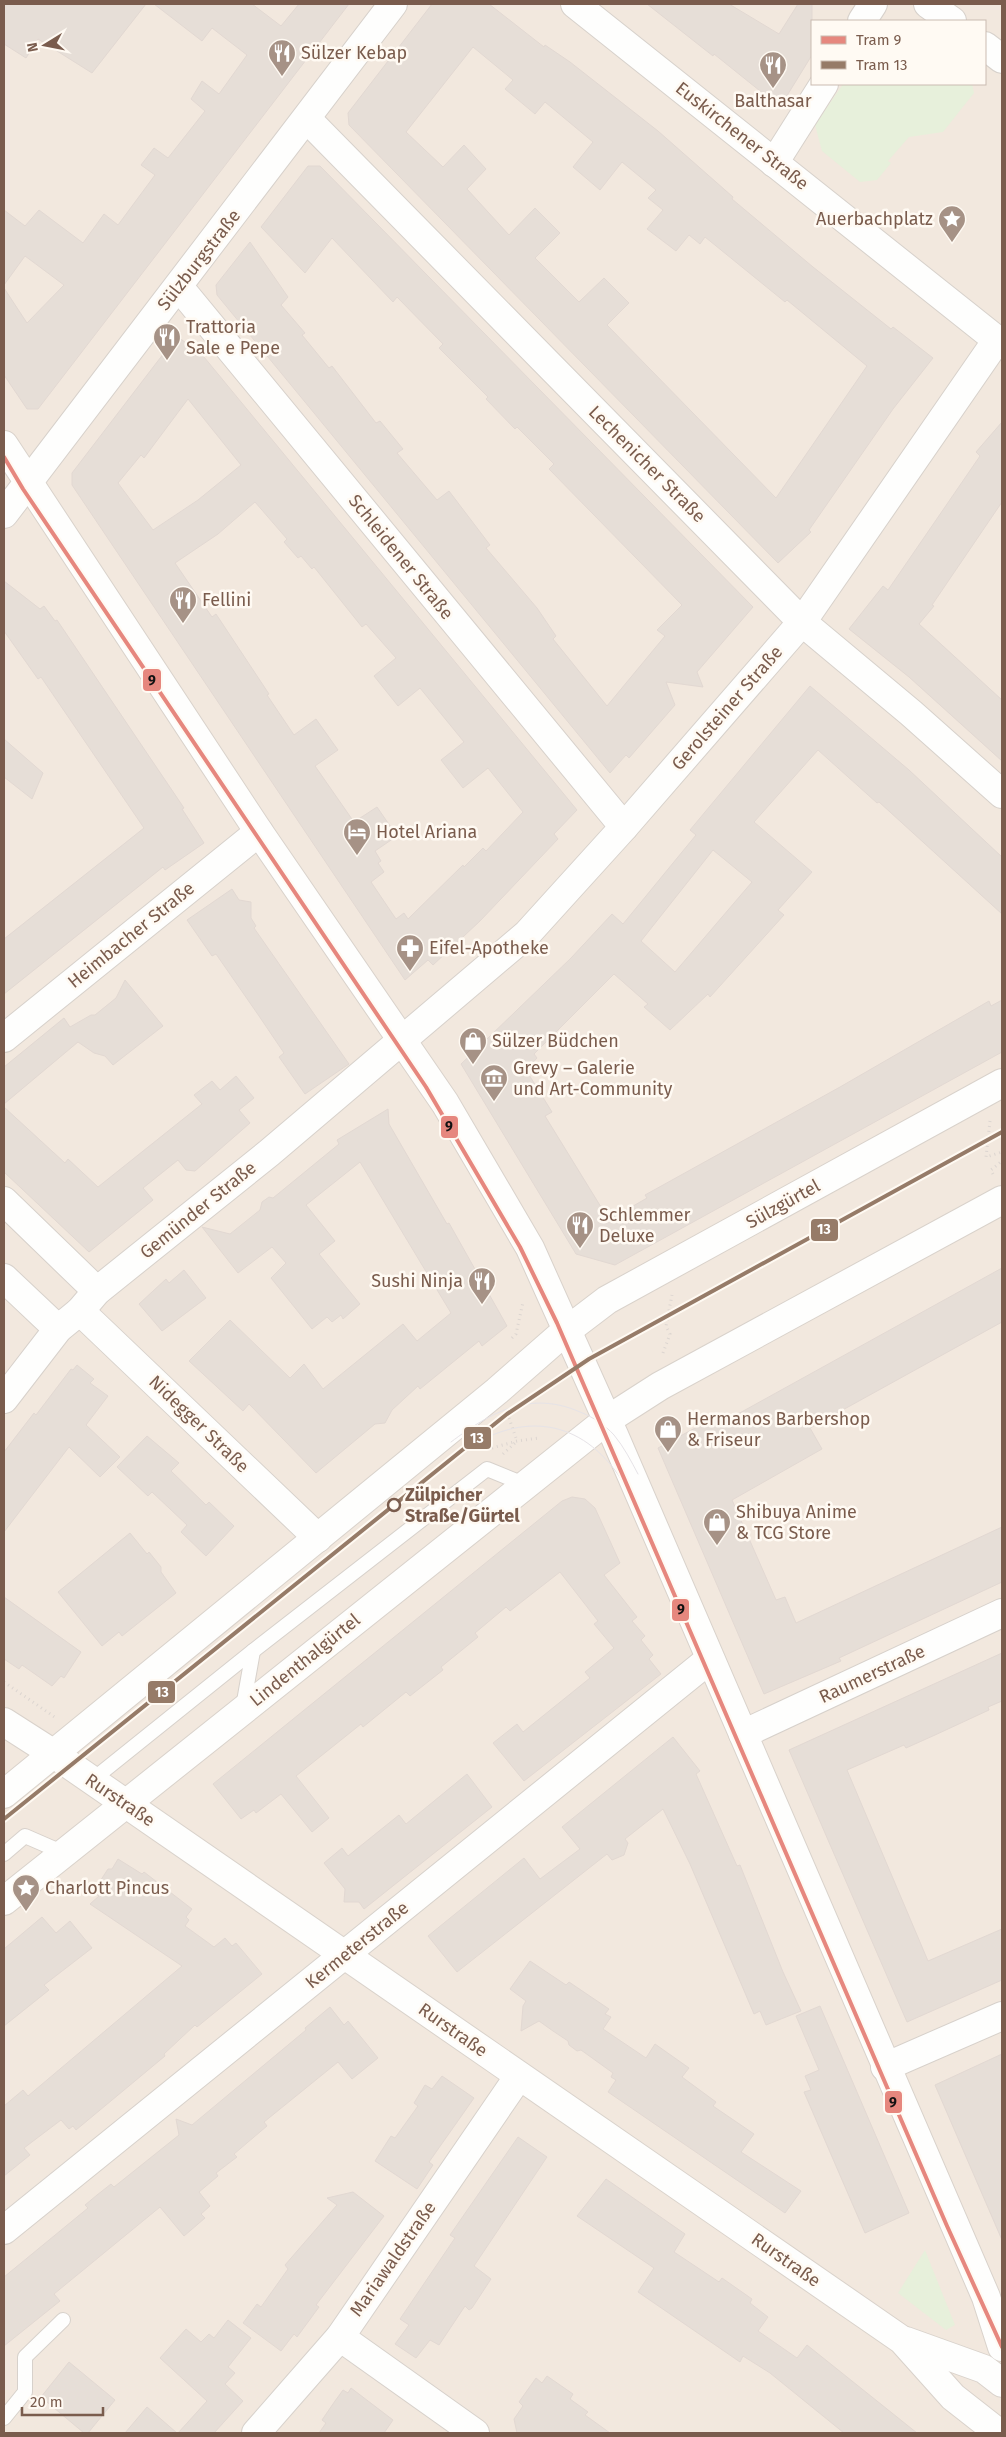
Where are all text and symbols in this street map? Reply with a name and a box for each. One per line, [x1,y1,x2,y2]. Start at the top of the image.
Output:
north arrow [20,20,70,70]
legend [811,20,986,85]
text: Tram 9 [856,31,902,49]
restaurant icon: Sülzer Kebap [267,38,297,77]
text: N [24,41,42,53]
place label: Sülzer Kebap [301,42,407,64]
restaurant icon: Balthasar [758,50,788,89]
text: Tram 13 [856,56,908,74]
street label: Euskirchener Straße [671,77,813,195]
place label: Balthasar [734,90,812,112]
place icon: Auerbachplatz [937,204,967,243]
street label: Sülzburgstraße [153,205,245,315]
place label: Auerbachplatz [816,208,933,230]
place label: Trattoria Sale e Pepe [186,316,280,359]
restaurant icon: Trattoria Sale e Pepe [152,322,182,361]
street label: Lechenicher Straße [584,401,710,527]
street label: Schleidener Straße [344,490,458,624]
restaurant icon: Fellini [168,585,198,624]
place label: Fellini [202,589,251,611]
street label: Gerolsteiner Straße [667,641,787,775]
line badge: 9 [142,668,162,692]
text: 9 [148,672,156,689]
hotel icon: Hotel Ariana [342,817,372,856]
place label: Hotel Ariana [376,821,477,843]
street label: Heimbacher Straße [63,877,199,993]
pharmacy icon: Eifel-Apotheke [395,933,425,972]
place label: Eifel-Apotheke [429,937,549,959]
shop icon: Sülzer Büdchen [458,1026,488,1065]
place label: Sülzer Büdchen [492,1030,619,1052]
place label: Grevy – Galerie und Art-Community [513,1057,672,1100]
museum icon: Grevy – Galerie und Art-Community [479,1063,509,1102]
line badge: 9 [440,1115,459,1139]
text: 9 [445,1118,453,1135]
street label: Gemünder Straße [136,1157,260,1263]
street label: Sülzgürtel [742,1175,824,1233]
place label: Schlemmer Deluxe [599,1204,691,1247]
restaurant icon: Schlemmer Deluxe [565,1210,595,1249]
line badge: 13 [810,1218,839,1242]
text: 13 [817,1221,831,1238]
restaurant icon: Sushi Ninja [467,1266,497,1305]
place label: Sushi Ninja [371,1270,463,1292]
street label: Nidegger Straße [144,1371,254,1477]
place label: Hermanos Barbershop & Friseur [687,1408,870,1451]
shop icon: Hermanos Barbershop & Friseur [653,1414,683,1453]
line badge: 13 [463,1426,492,1450]
text: 13 [470,1430,484,1447]
place label: Zülpicher Straße/Gürtel [405,1484,520,1527]
marker: Zülpicher Straße/Gürtel [387,1498,401,1512]
place label: Shibuya Anime & TCG Store [736,1501,857,1544]
shop icon: Shibuya Anime & TCG Store [702,1507,732,1546]
line badge: 9 [671,1598,690,1622]
text: 9 [677,1601,685,1618]
street label: Lindenthalgürtel [245,1609,365,1711]
street label: Raumerstraße [816,1640,928,1708]
line badge: 13 [147,1680,176,1704]
text: 13 [155,1684,169,1701]
street label: Rurstraße [81,1769,159,1831]
place icon: Charlott Pincus [11,1873,41,1912]
place label: Charlott Pincus [45,1877,169,1899]
street label: Kermeterstraße [301,1897,413,1993]
street label: Rurstraße [414,1998,492,2062]
line badge: 9 [884,2090,903,2114]
text: 9 [889,2094,897,2111]
street label: Mariawaldstraße [345,2197,441,2321]
street label: Rurstraße [747,2228,825,2292]
scale bar [22,2384,104,2416]
text: 20 m [30,2393,63,2411]

